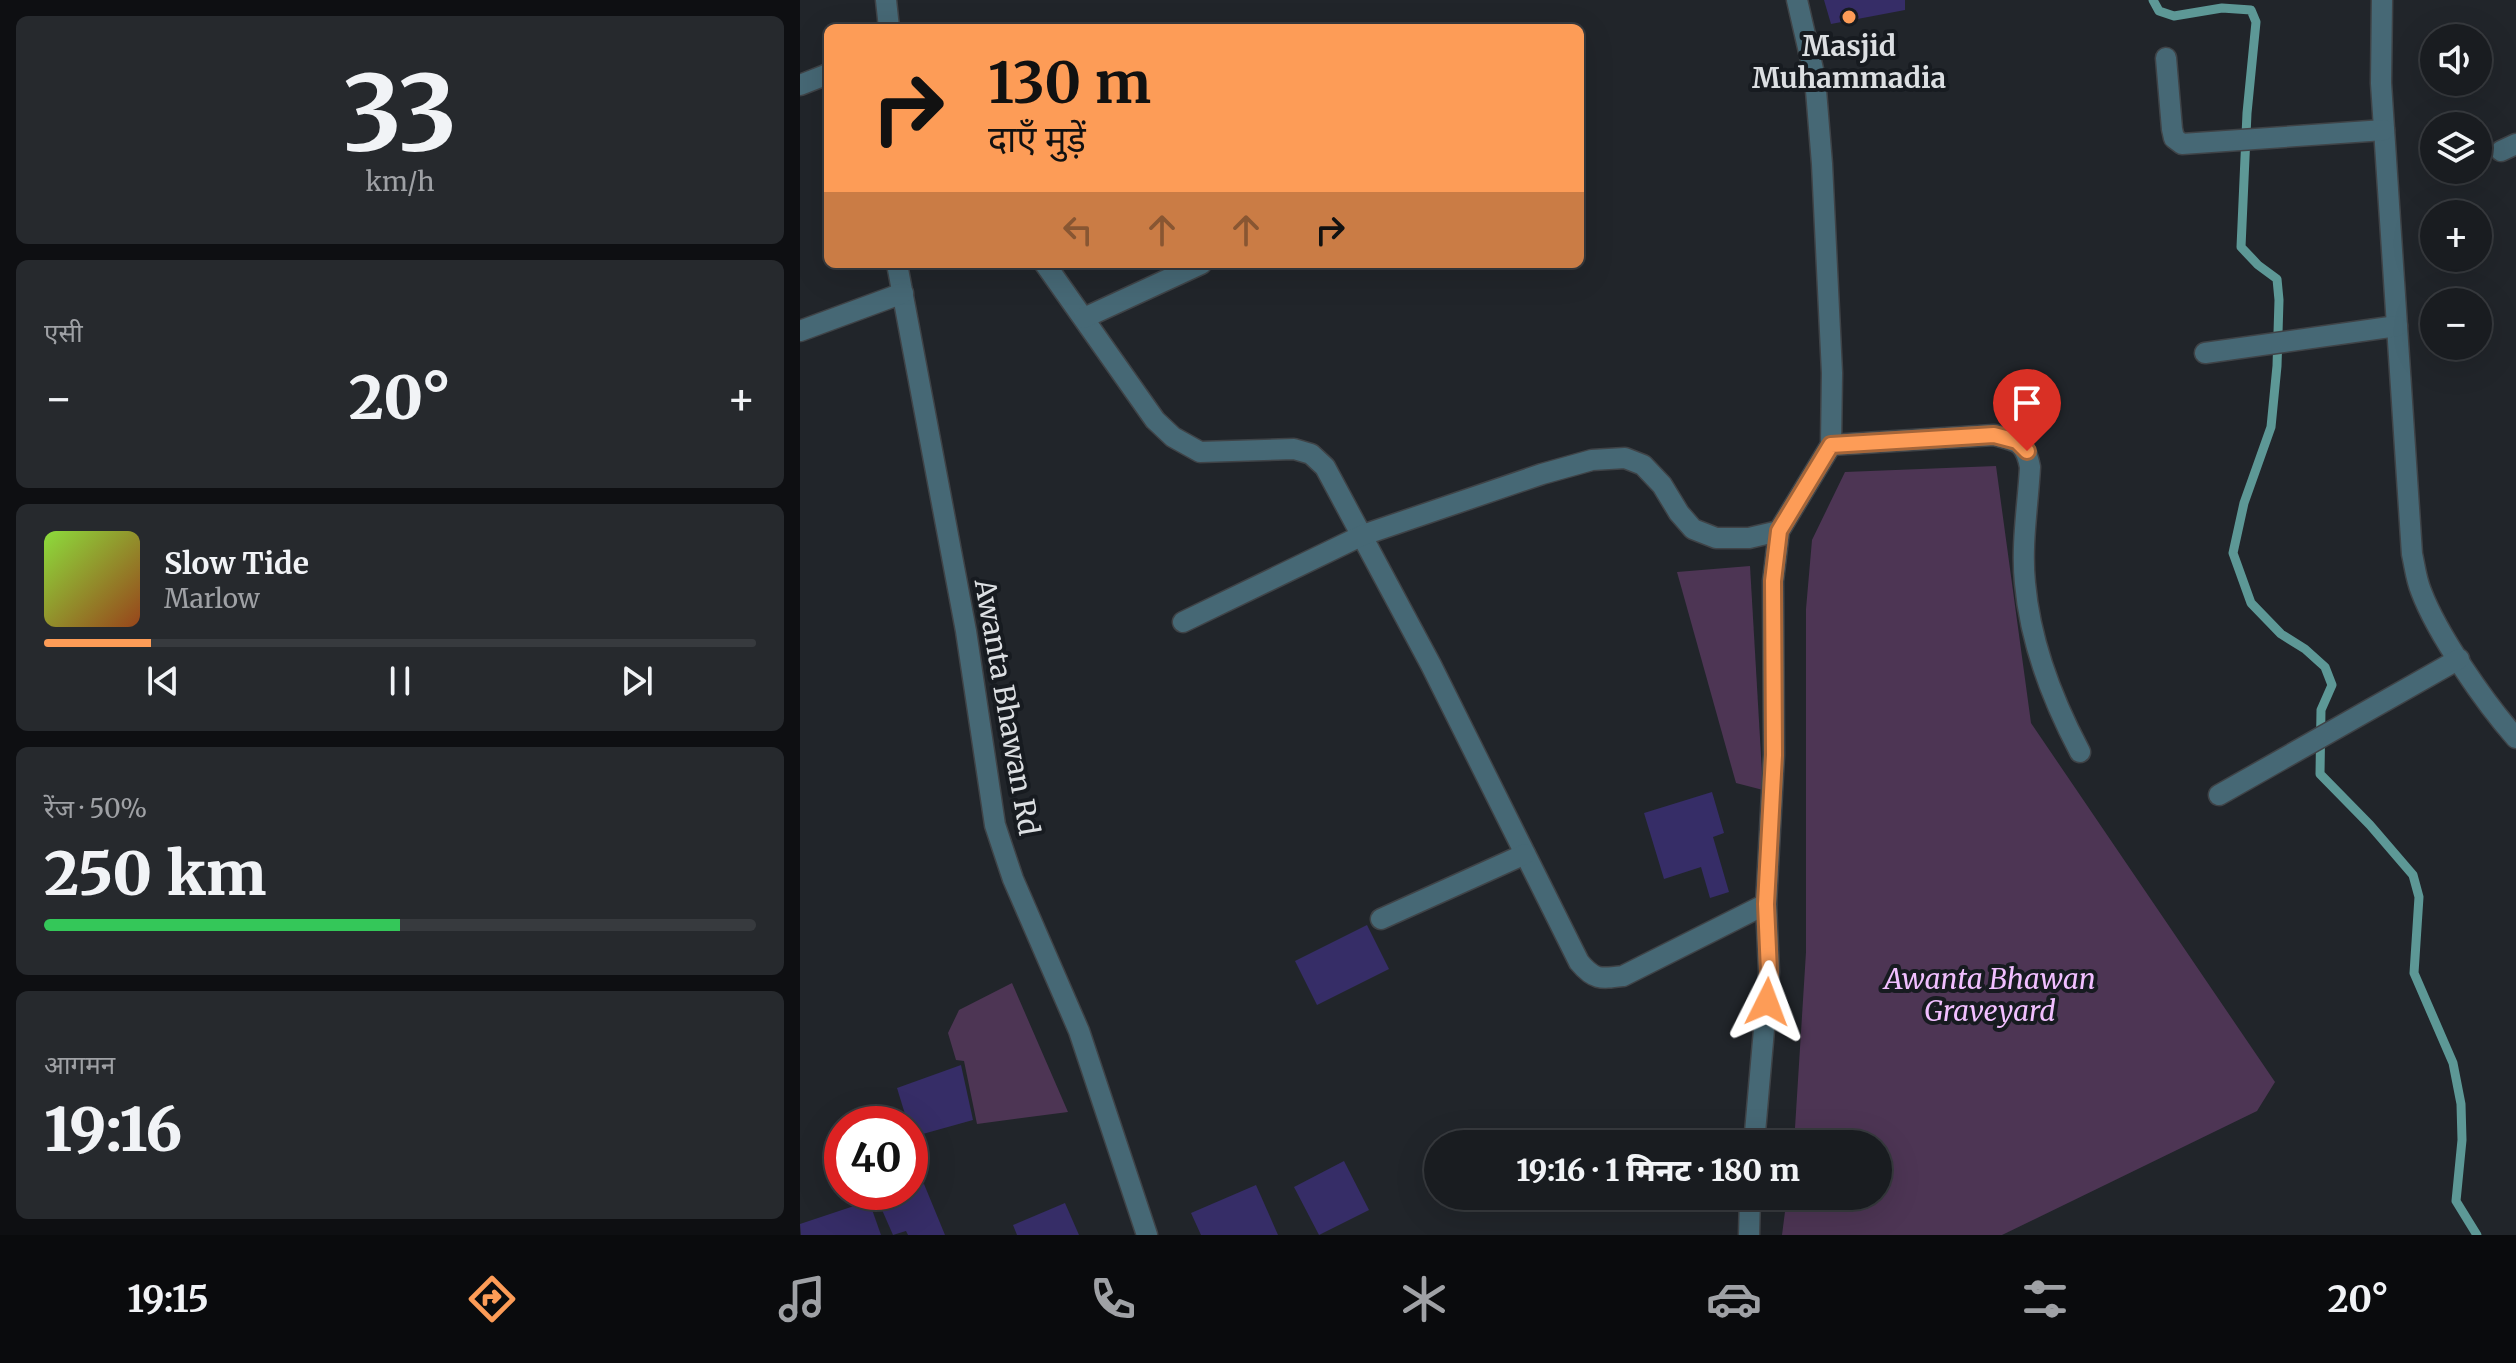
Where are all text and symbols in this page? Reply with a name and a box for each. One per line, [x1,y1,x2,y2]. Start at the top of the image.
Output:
marker: Masjid Muhammadia [1840,8,1858,26]
map controls [2420,24,2492,360]
button: sound [2420,24,2492,96]
place label: Masjid Muhammadia [1752,28,1946,96]
text: 33 [343,48,457,178]
text: 130 m [988,48,1151,118]
icon: right [856,56,960,160]
button: layers [2420,112,2492,184]
text: दाएँ मुड़ें [988,117,1086,162]
text: km/h [366,165,434,198]
button: + [2420,200,2492,272]
icon: left [1056,208,1100,252]
icon: ahead [1140,208,1184,252]
icon: ahead [1224,208,1268,252]
icon: right [1308,208,1352,252]
button: − [2420,288,2492,360]
text: एसी [44,316,83,349]
text: 20° [349,360,451,435]
pin [1993,369,2061,451]
text: − [44,371,73,426]
text: + [727,371,756,426]
icon: arrive [2005,381,2049,425]
text: Slow Tide [164,544,309,582]
street label: Awanta Bhawan Rd [967,575,1047,838]
text: Marlow [164,582,260,615]
icon: previous [141,659,185,703]
icon: pause [378,659,422,703]
icon: next [615,659,659,703]
text: रेंज · 50% [44,792,147,825]
text: 250 km [44,836,266,911]
position arrow [1725,960,1809,1044]
park label: Awanta Bhawan Graveyard [1882,961,2096,1029]
text: आगमन [44,1048,115,1081]
text: 19:16 [44,1092,182,1167]
speed limit sign: 40 [824,1106,928,1210]
text: 19:16 · 1 मिनट · 180 m [1516,1151,1800,1189]
icon: directions [464,1271,520,1327]
icon: music [774,1271,830,1327]
icon: phone [1085,1271,1141,1327]
icon: climate [1396,1271,1452,1327]
icon: car [1706,1271,1762,1327]
icon: filters [2017,1271,2073,1327]
text: 19:15 [127,1277,209,1322]
text: 20° [2328,1277,2389,1322]

